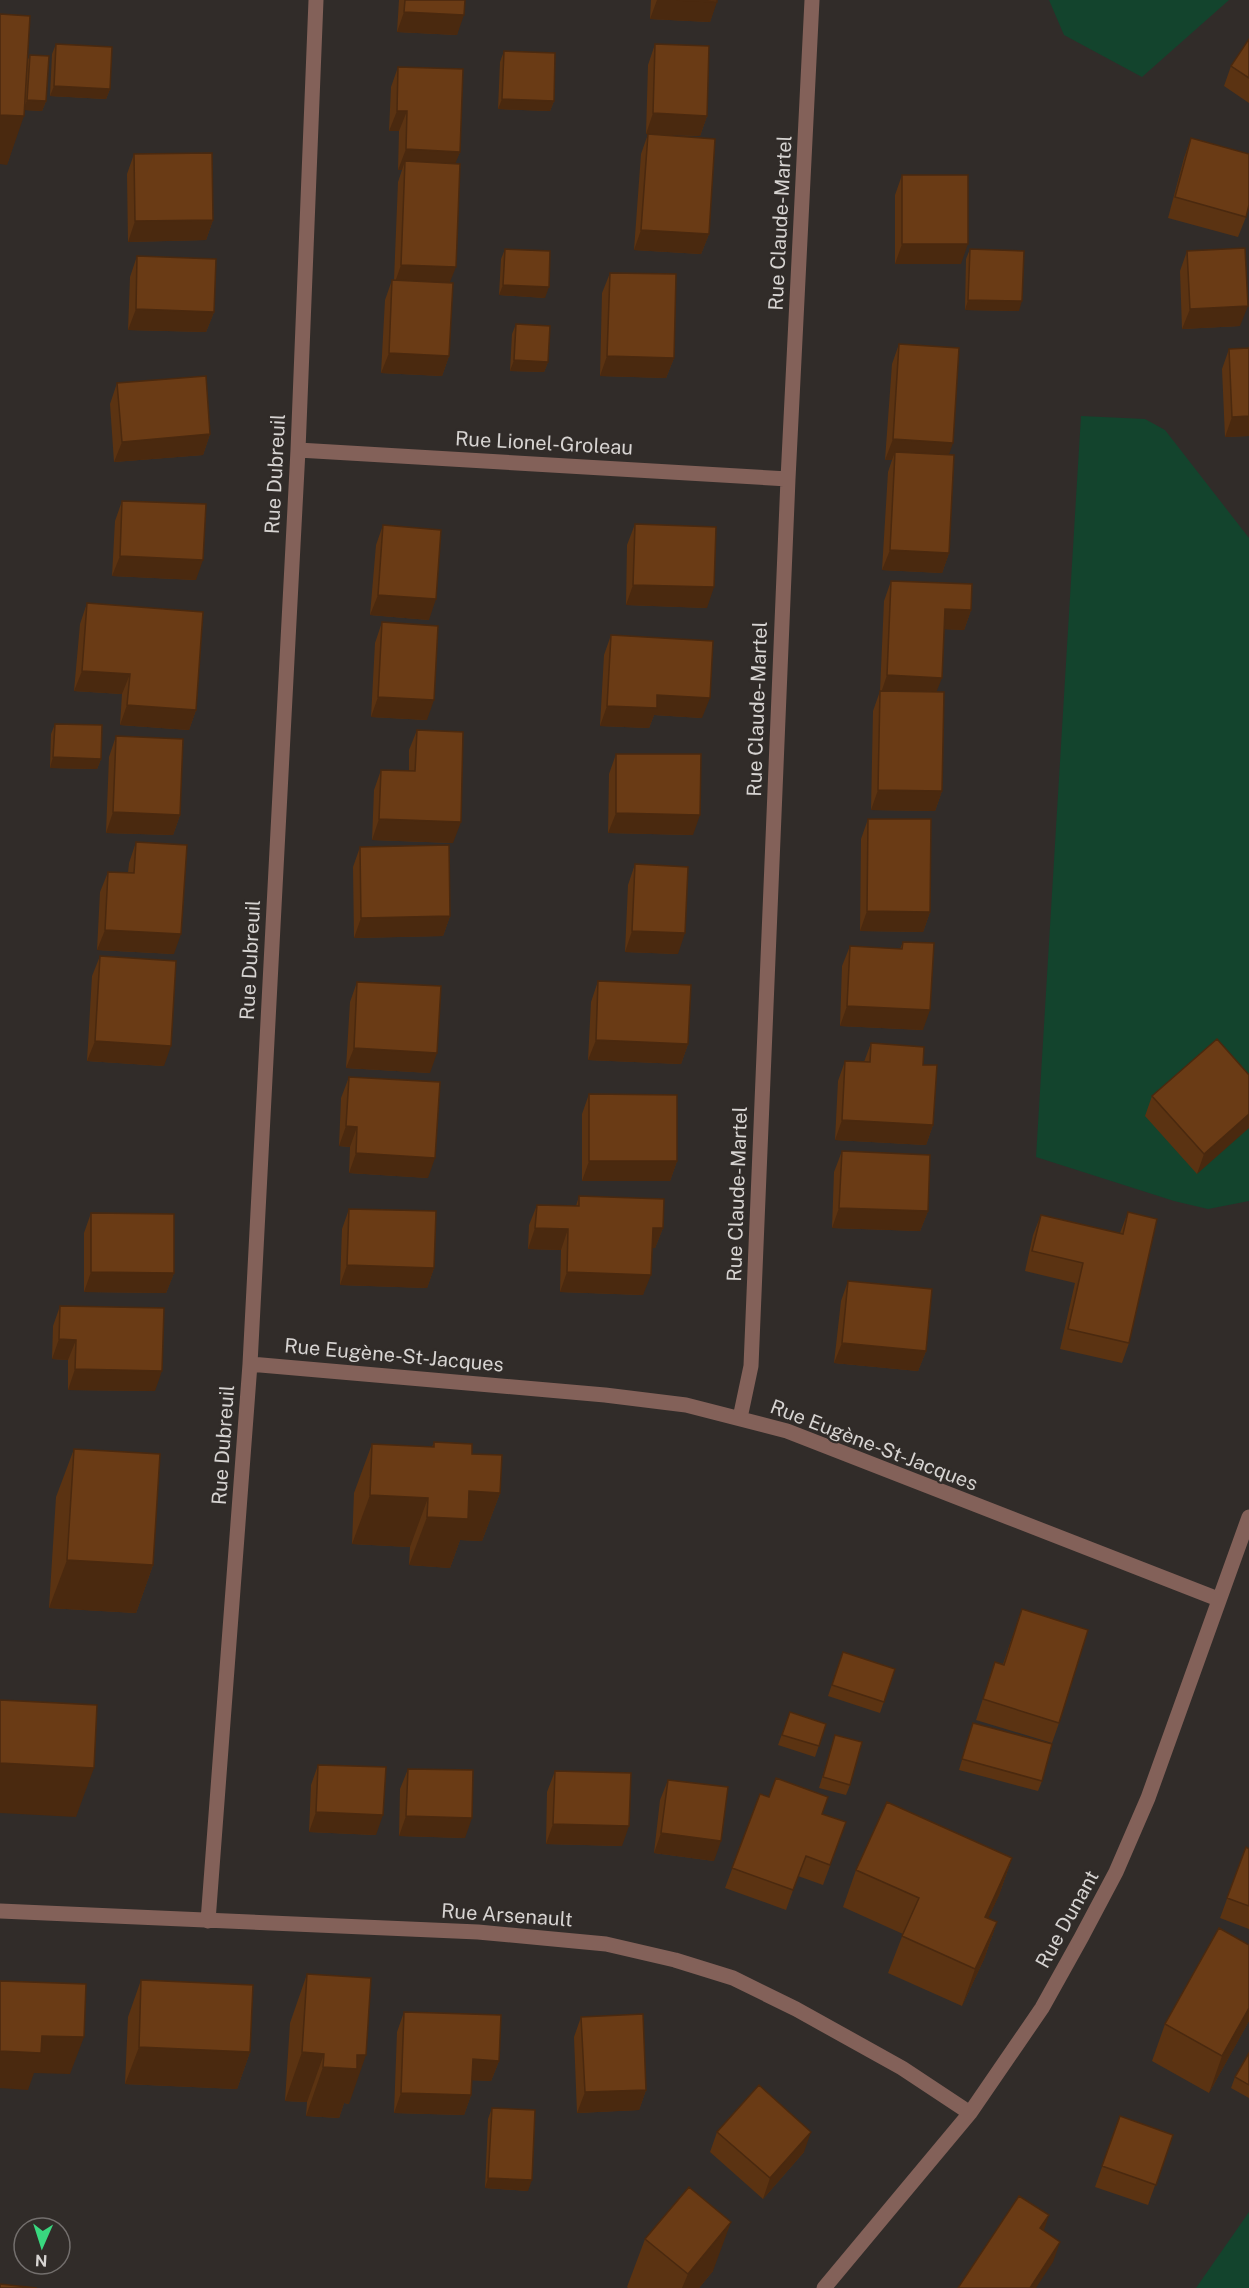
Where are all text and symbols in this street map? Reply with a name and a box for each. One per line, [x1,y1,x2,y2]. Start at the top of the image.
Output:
street label: Rue Claude-Martel [763,135,797,311]
street label: Rue Dubreuil [260,413,290,535]
street label: Rue Lionel-Groleau [454,426,634,460]
street label: Rue Claude-Martel [742,621,772,797]
street label: Rue Dubreuil [235,899,265,1021]
street label: Rue Claude-Martel [722,1106,752,1282]
street label: Rue Eugène-St-Jacques [283,1333,505,1377]
street label: Rue Dubreuil [207,1384,239,1506]
street label: Rue Eugène-St-Jacques [767,1394,981,1496]
street label: Rue Dunant [1030,1866,1104,1972]
street label: Rue Arsenault [440,1898,574,1932]
north arrow [12,2216,72,2276]
text: N [34,2251,48,2270]

